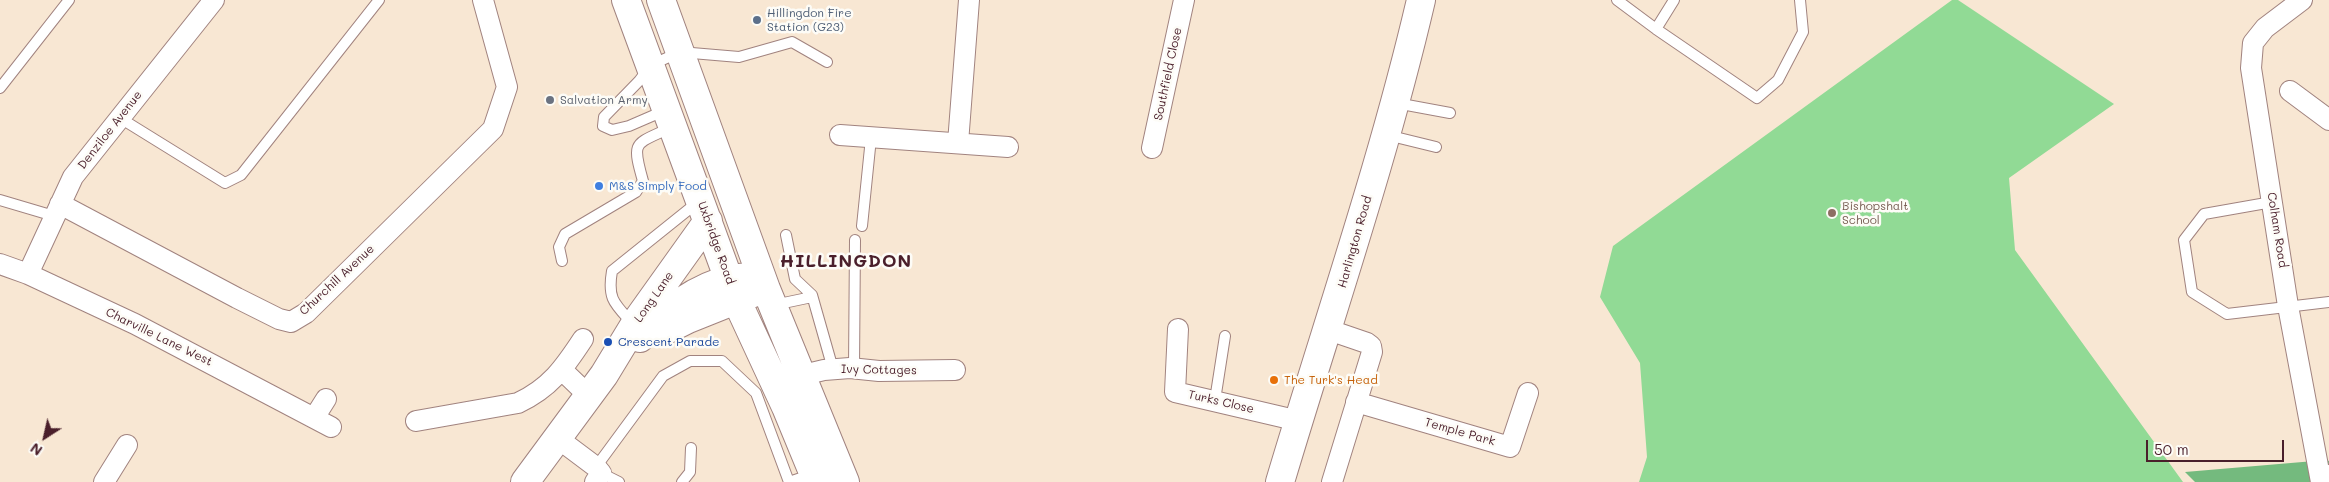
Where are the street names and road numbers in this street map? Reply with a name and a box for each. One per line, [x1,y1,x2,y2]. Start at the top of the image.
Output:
street label: Southfield Close [1151,26,1185,122]
street label: Denziloe Avenue [75,88,145,172]
street label: Colham Road [2264,191,2290,269]
street label: Harlington Road [1335,194,1375,290]
street label: Uxbridge Road [694,200,738,286]
street label: Churchill Avenue [297,242,377,318]
street label: Long Lane [631,269,677,325]
street label: Charville Lane West [103,305,215,369]
street label: Ivy Cottages [841,362,917,378]
street label: Turks Close [1187,387,1255,417]
street label: Temple Park [1423,415,1497,449]

